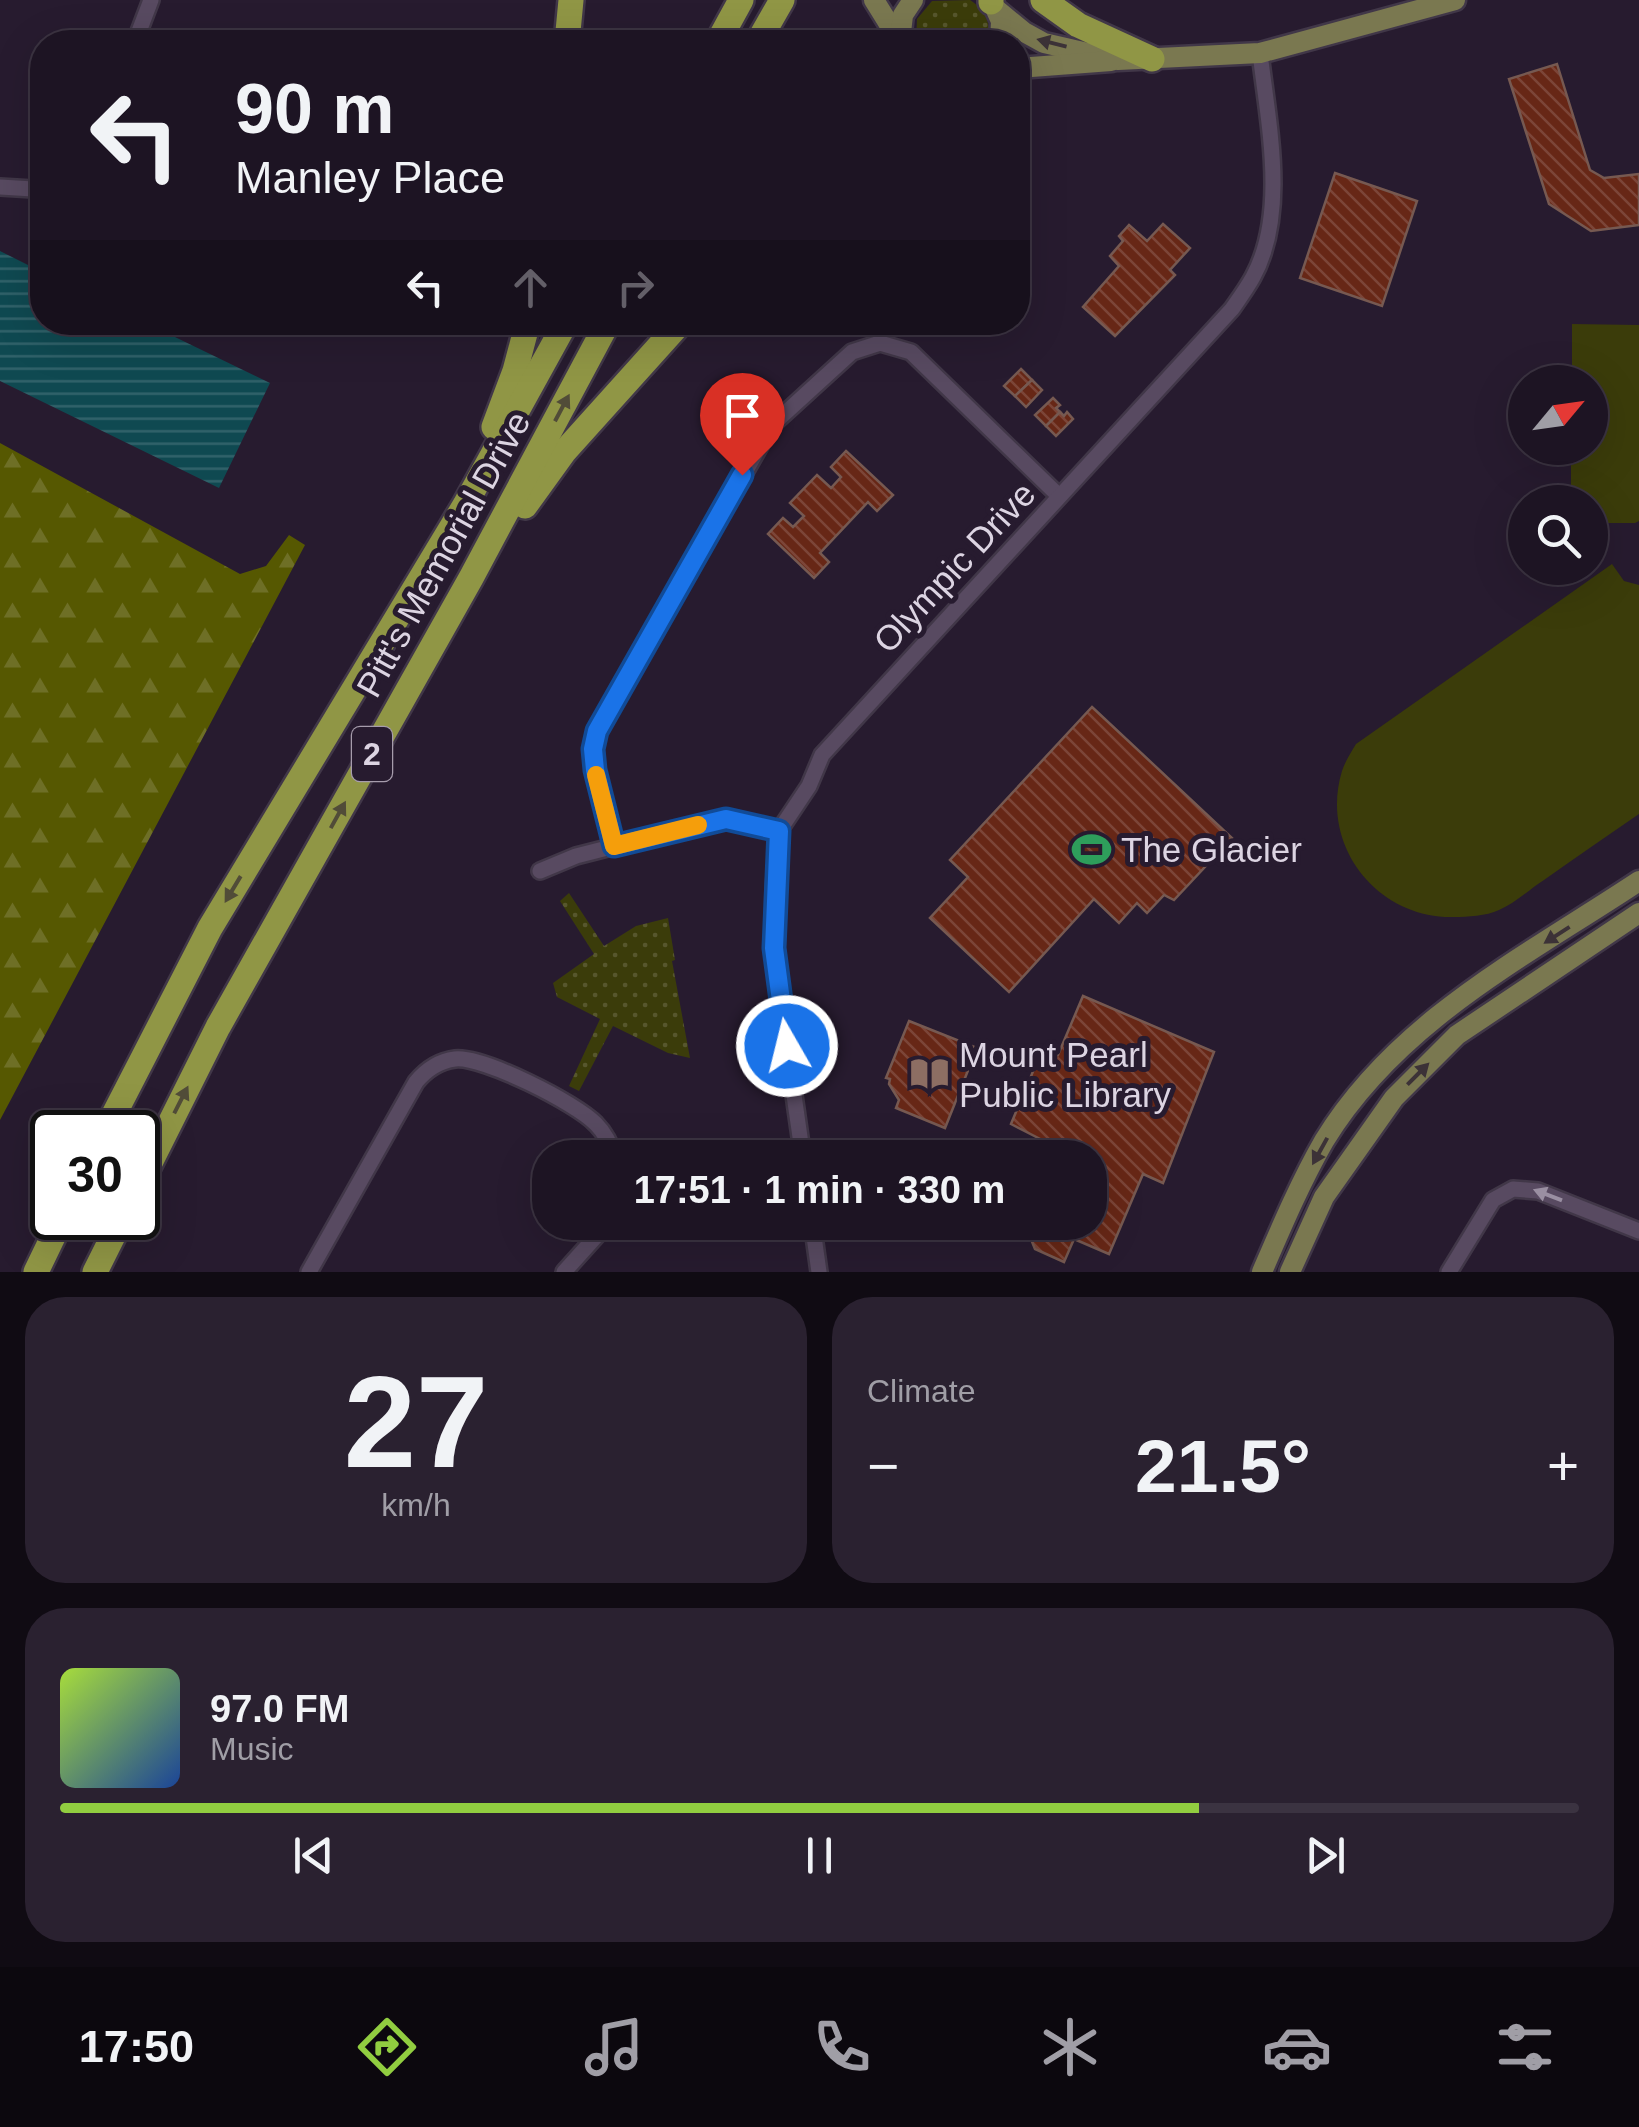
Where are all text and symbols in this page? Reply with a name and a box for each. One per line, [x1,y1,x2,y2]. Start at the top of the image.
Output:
one-way arrow [1036,35,1067,50]
icon: left [70,70,200,200]
text: 90 m [235,70,395,148]
text: Manley Place [235,152,505,203]
icon: left [398,260,453,315]
icon: ahead [503,260,558,315]
icon: right [608,260,663,315]
north arrow [1508,365,1608,465]
map controls [1508,365,1608,585]
pin [700,373,785,476]
icon: arrive [715,388,770,443]
one-way arrow [554,394,571,423]
street label: Pitt's Memorial Drive [348,405,538,703]
street label: Olympic Drive [865,474,1043,660]
button: search [1508,485,1608,585]
road number: 2 [352,727,392,781]
one-way arrow [329,801,346,830]
sports icon: The Glacier [1070,828,1112,870]
place label: The Glacier [1121,830,1302,869]
one-way arrow [225,875,242,903]
one-way arrow [1544,925,1571,943]
position arrow [735,994,839,1098]
place label: Mount Pearl Public Library [959,1035,1172,1114]
library icon: Mount Pearl Public Library [908,1053,950,1095]
one-way arrow [1406,1063,1429,1087]
one-way arrow [172,1086,189,1115]
speed limit sign: 30 [30,1110,160,1240]
one-way arrow [1311,1136,1328,1165]
text: 17:51 · 1 min · 330 m [634,1169,1005,1211]
one-way arrow [1533,1187,1563,1203]
text: 27 [344,1349,488,1495]
text: Climate [867,1373,975,1409]
text: 21.5° [1135,1424,1311,1508]
text: − [867,1435,899,1497]
text: + [1547,1435,1579,1497]
text: km/h [381,1487,451,1523]
text: 97.0 FM [210,1688,349,1730]
text: Music [210,1731,294,1767]
icon: previous [286,1828,341,1883]
icon: pause [792,1828,847,1883]
icon: next [1298,1828,1353,1883]
icon: directions [352,2012,422,2082]
icon: music [579,2012,649,2082]
icon: phone [807,2012,877,2082]
icon: climate [1035,2012,1105,2082]
icon: car [1262,2012,1332,2082]
icon: filters [1490,2012,1560,2082]
text: 17:50 [79,2021,194,2072]

